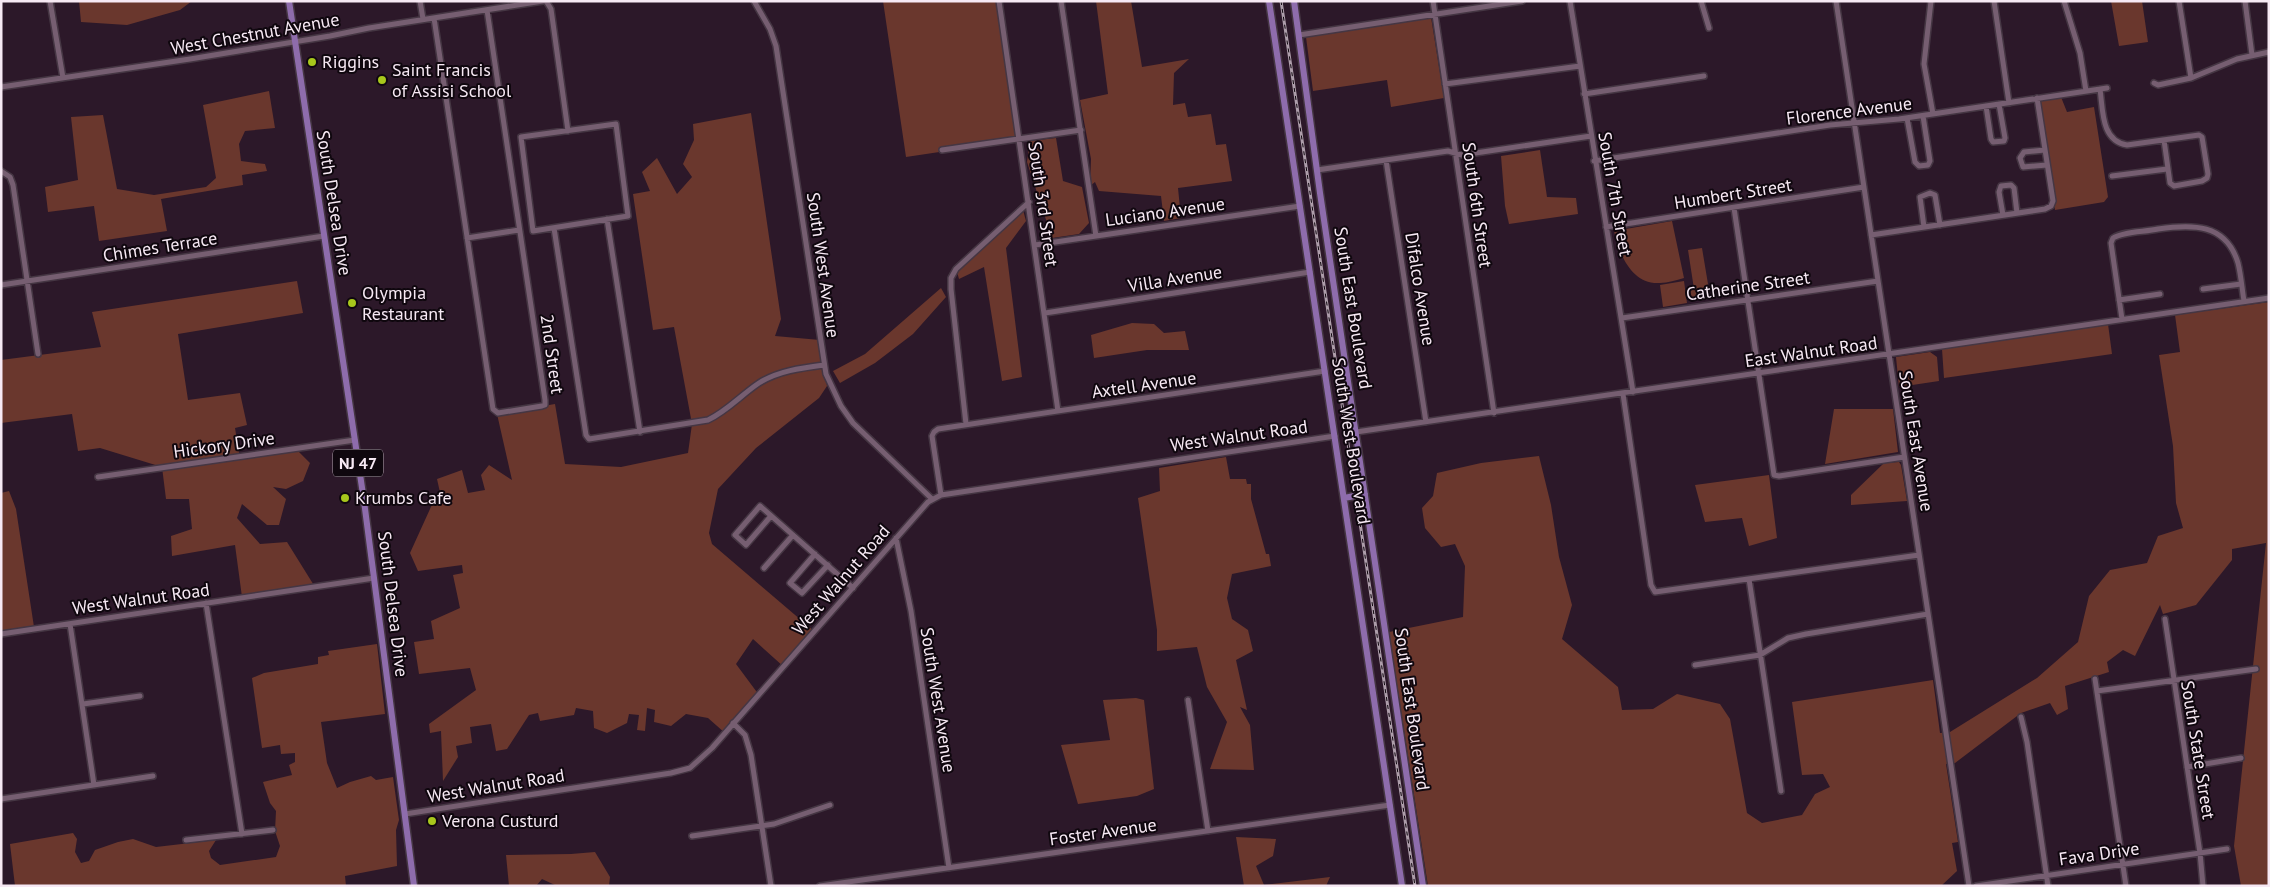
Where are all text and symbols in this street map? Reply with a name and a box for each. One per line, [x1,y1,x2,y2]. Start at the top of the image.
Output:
street label: West Chestnut Avenue [169,7,341,60]
place label: Riggins [322,50,379,73]
marker: Riggins [306,56,318,68]
place label: Saint Francis of Assisi School [392,58,512,102]
marker: Saint Francis of Assisi School [376,74,388,86]
street label: Florence Avenue [1785,91,1913,130]
street label: South Delsea Drive [312,129,357,277]
street label: South 7th Street [1593,130,1638,258]
street label: South 3rd Street [1023,140,1064,268]
street label: South 6th Street [1457,141,1498,269]
street label: Humbert Street [1672,173,1793,214]
street label: South West Avenue [802,191,845,339]
street label: Luciano Avenue [1104,192,1226,231]
street label: South East Boulevard [1329,225,1378,391]
street label: Chimes Terrace [101,226,219,267]
street label: Difalco Avenue [1400,231,1441,347]
street label: Villa Avenue [1125,260,1224,297]
street label: Catherine Street [1685,265,1811,306]
place label: Olympia Restaurant [362,281,444,325]
marker: Olympia Restaurant [346,297,358,309]
street label: 2nd Street [536,313,569,395]
street label: East Walnut Road [1743,331,1879,372]
street label: South West Boulevard [1327,356,1376,526]
street label: Axtell Avenue [1090,366,1198,403]
street label: South East Avenue [1894,369,1939,513]
street label: West Walnut Road [1169,414,1309,457]
street label: Hickory Drive [172,426,276,463]
road number: NJ 47 [333,449,383,476]
place label: Krumbs Cafe [355,486,452,509]
marker: Krumbs Cafe [339,492,351,504]
street label: West Walnut Road [787,520,895,639]
street label: South Delsea Drive [373,530,414,678]
street label: West Walnut Road [71,577,211,620]
street label: South West Avenue [916,626,961,774]
street label: South East Boulevard [1390,626,1435,792]
street label: South State Street [2176,679,2221,821]
street label: West Walnut Road [426,763,566,808]
place label: Verona Custurd [441,809,559,832]
street label: Foster Avenue [1048,813,1158,850]
marker: Verona Custurd [426,815,438,827]
street label: Fava Drive [2057,836,2141,871]

